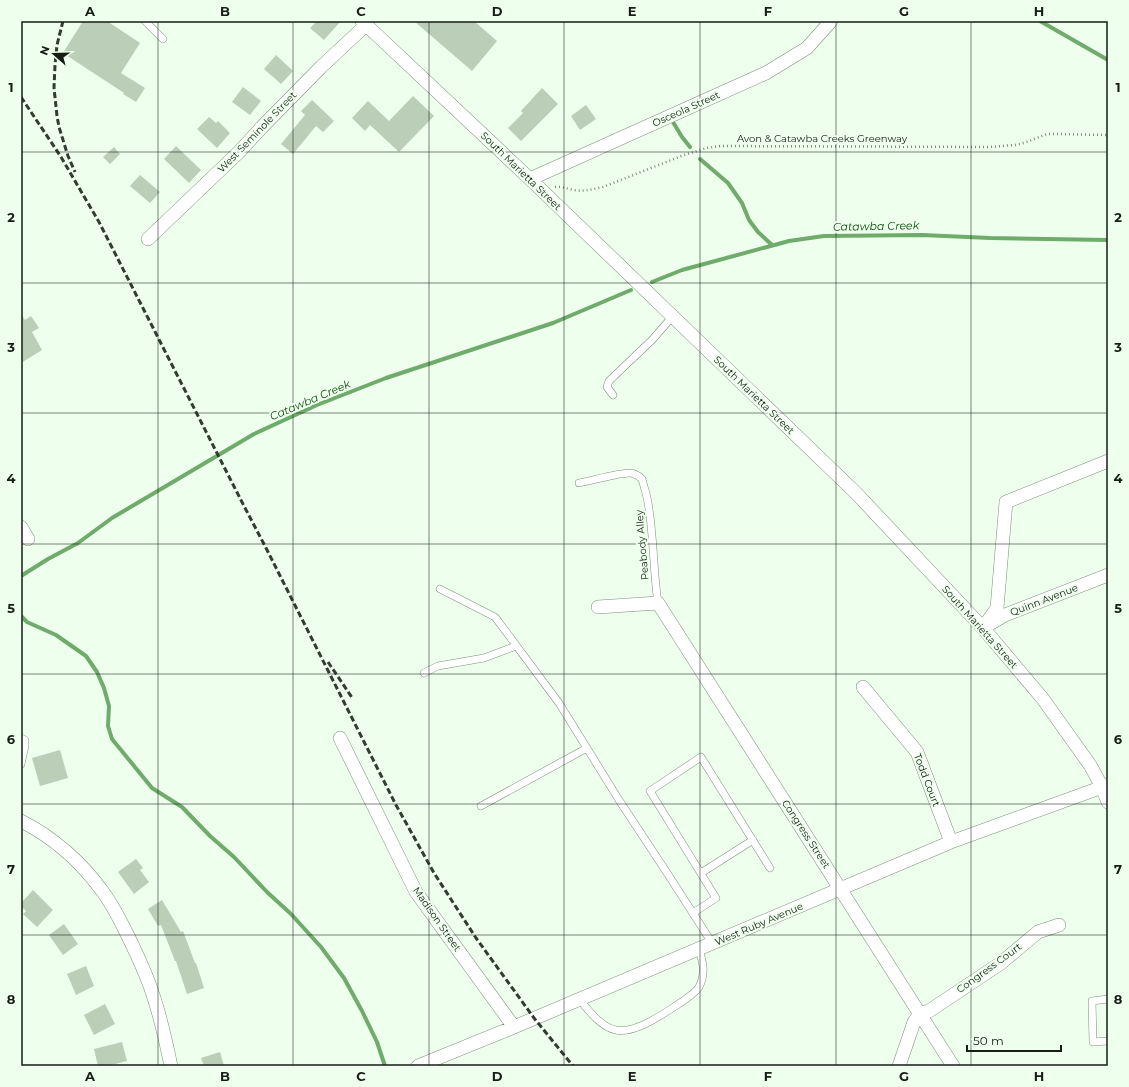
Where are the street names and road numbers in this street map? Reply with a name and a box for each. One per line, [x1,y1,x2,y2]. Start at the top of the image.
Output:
street label: Osceola Street [650,88,722,130]
street label: West Seminole Street [215,89,299,175]
street label: South Marietta Street [478,129,564,213]
street label: Avon & Catawba Creeks Greenway [737,132,908,145]
street label: South Marietta Street [711,353,797,437]
street label: Peabody Alley [632,509,652,581]
street label: Quinn Avenue [1008,581,1080,619]
street label: South Marietta Street [939,583,1021,671]
street label: Todd Court [911,752,943,808]
street label: Congress Street [779,797,833,871]
street label: Madison Street [410,884,464,954]
street label: West Ruby Avenue [713,900,805,948]
street label: Congress Court [954,940,1024,996]

